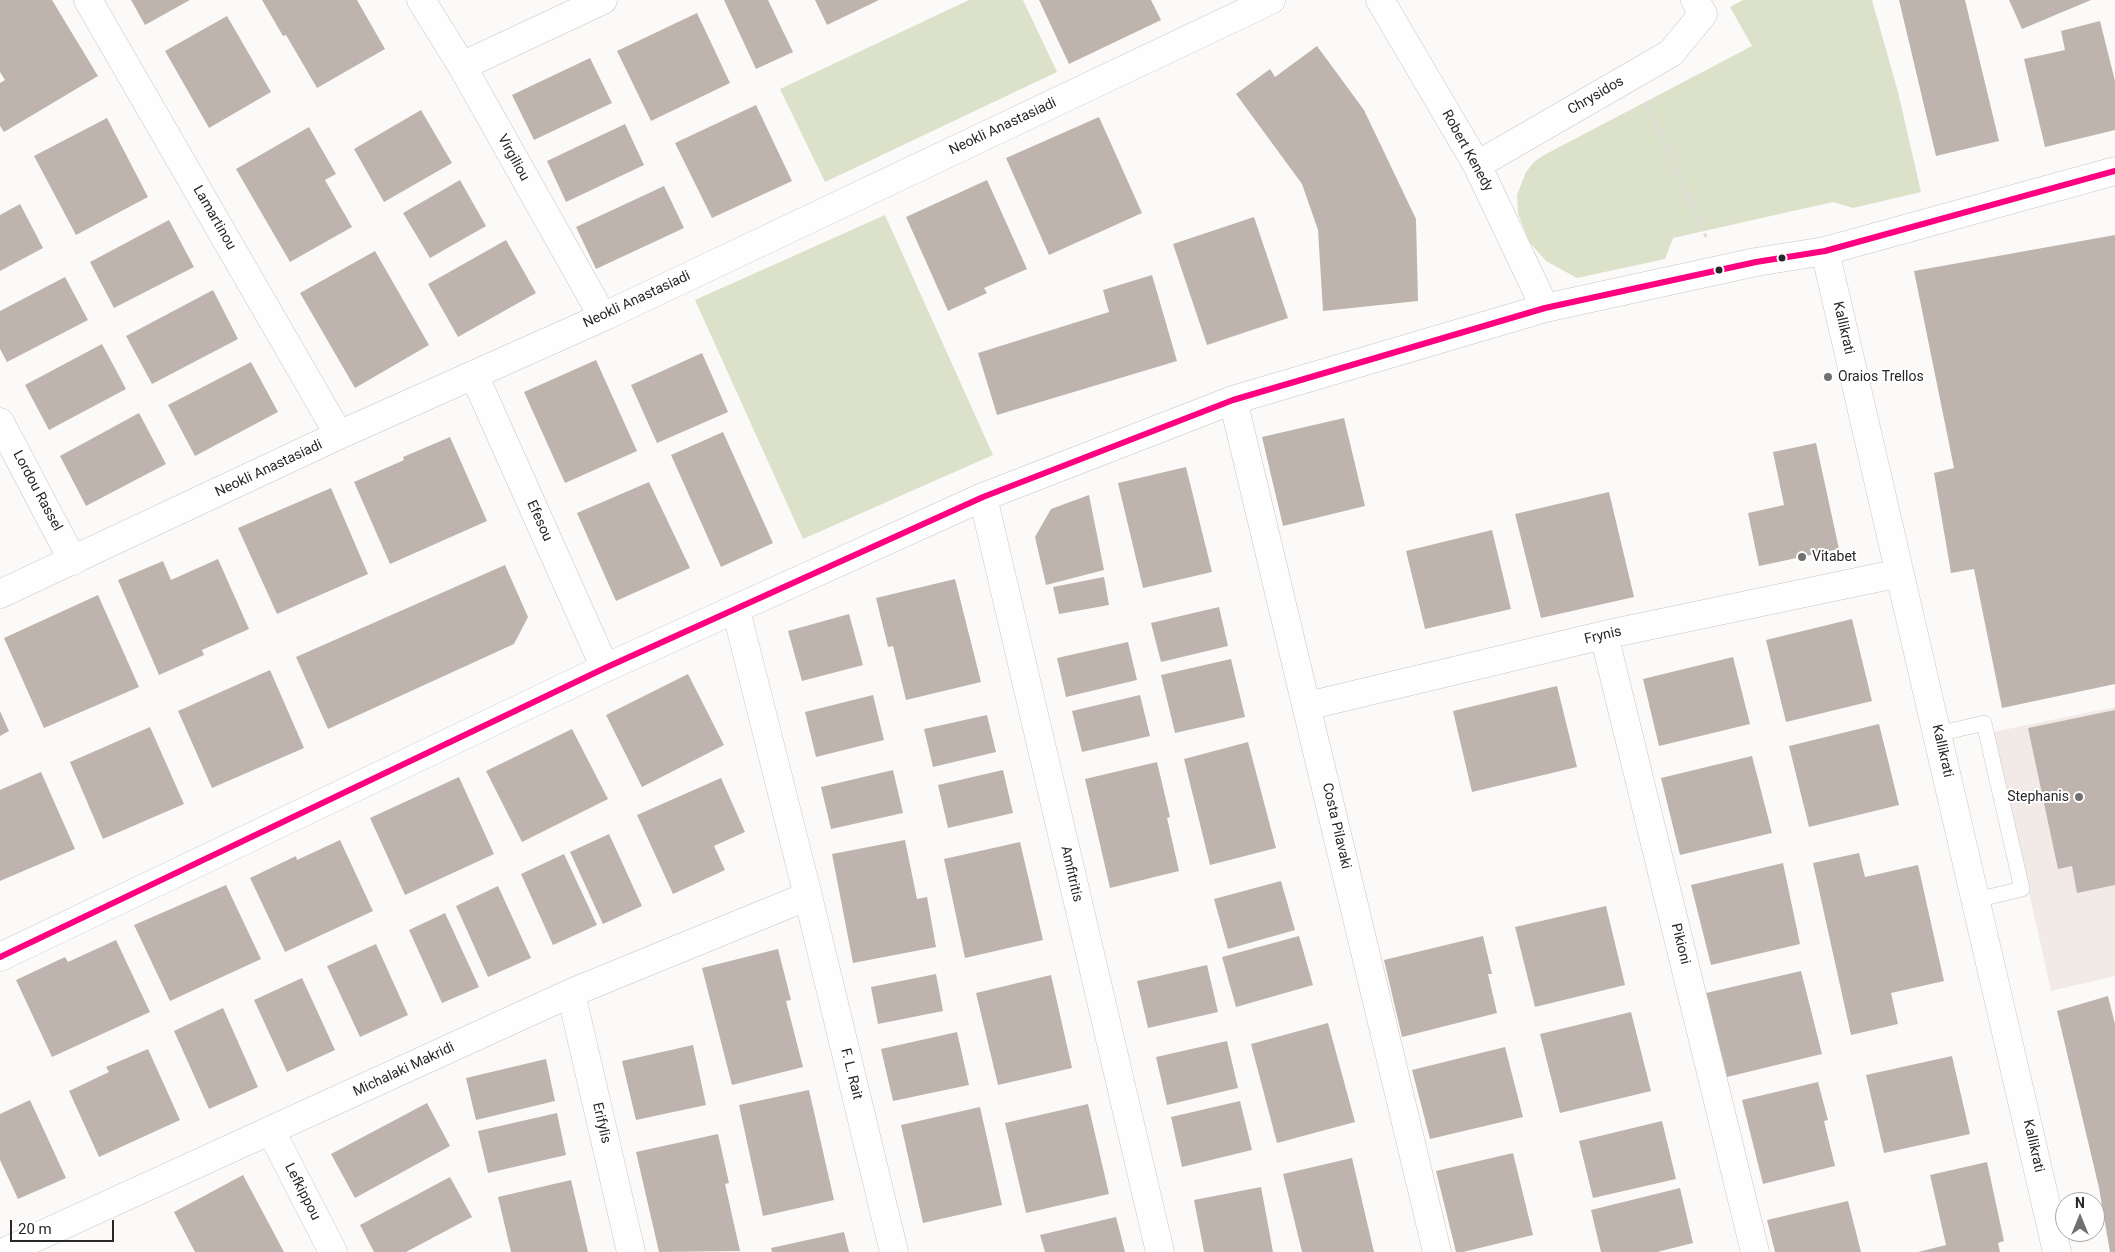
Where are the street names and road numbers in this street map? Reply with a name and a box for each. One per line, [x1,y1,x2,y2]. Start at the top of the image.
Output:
street label: Chrysidos [1565,73,1627,119]
street label: Neokli Anastasiadi [947,95,1059,159]
street label: Robert Kenedy [1438,107,1496,195]
street label: Virgiliou [493,132,533,184]
street label: Lamartinou [189,183,239,253]
street label: Neokli Anastasiadi [581,268,693,332]
street label: Kallikrati [1829,300,1857,356]
street label: Neokli Anastasiadi [213,437,325,501]
street label: Lordou Rassel [9,448,65,534]
street label: Efesou [523,498,555,544]
street label: Frynis [1583,624,1623,648]
street label: Kallikrati [1928,723,1956,779]
street label: Costa Pilavaki [1318,781,1354,871]
street label: Amfitritis [1056,844,1086,904]
street label: Pikioni [1667,922,1693,966]
street label: Michalaki Makridi [351,1039,457,1101]
street label: F. L. Rait [837,1047,865,1101]
street label: Erifylis [588,1101,614,1145]
street label: Kallikrati [2019,1118,2047,1174]
street label: Lefkippou [280,1161,324,1223]

